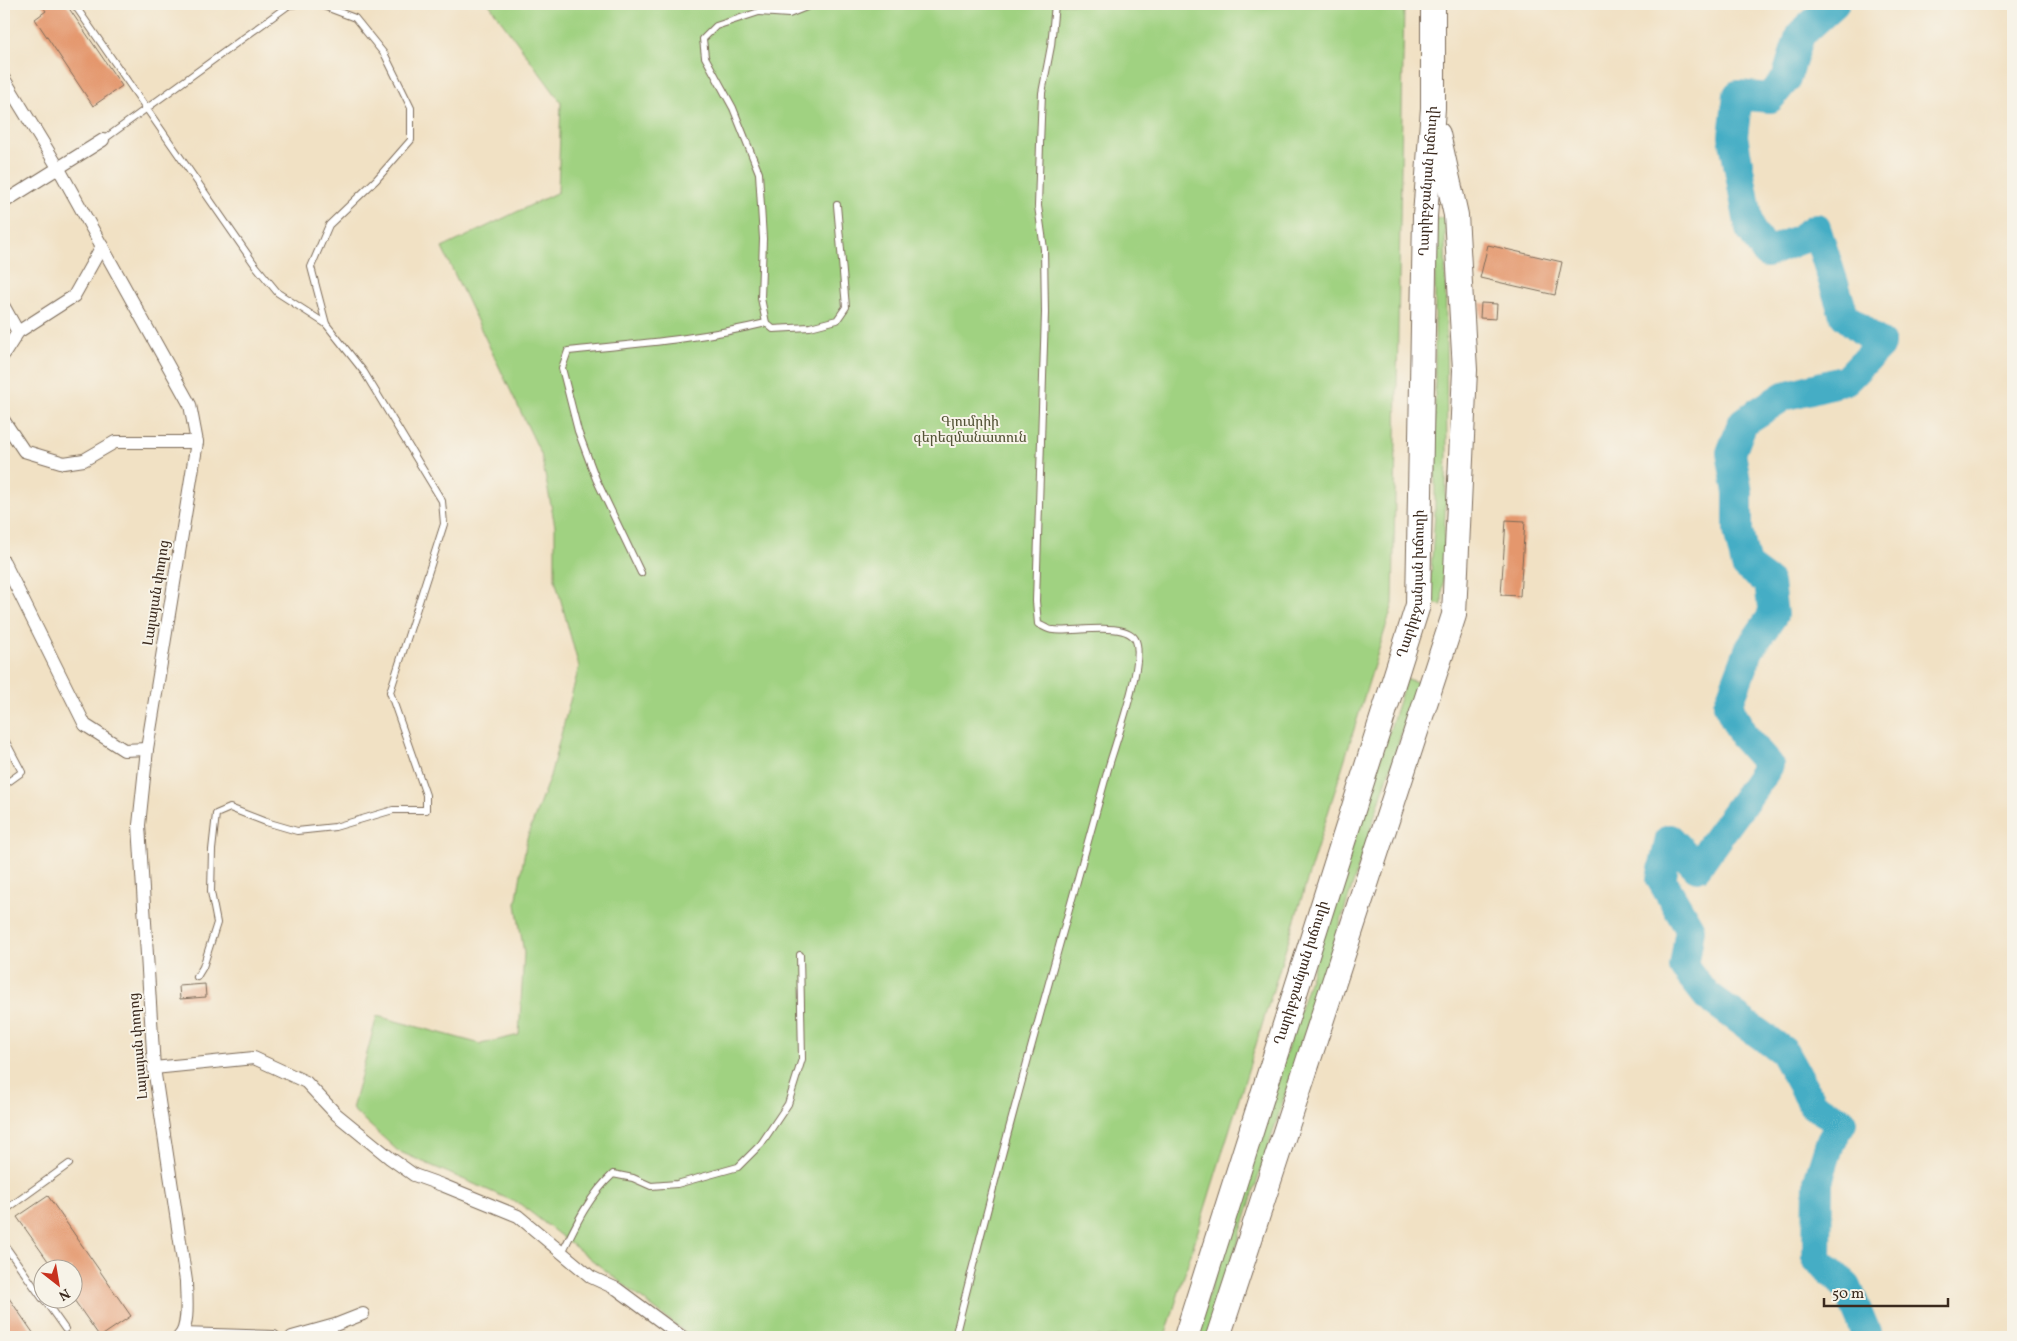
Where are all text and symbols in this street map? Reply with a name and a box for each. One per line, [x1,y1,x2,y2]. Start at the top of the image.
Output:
street label: Ղարիբջանյան խճուղի [1415,105,1443,256]
park label: Գյումրիի գերեզմանատուն [913,413,1027,448]
street label: Ղարիբջանյան խճուղի [1392,510,1429,660]
street label: Լալայան փողոց [139,539,175,647]
street label: Ղարիբջանյան խճուղի [1270,898,1333,1047]
street label: Լալայան փողոց [125,992,153,1100]
north arrow [32,1258,82,1308]
scale bar [1824,1276,1948,1308]
text: N [55,1283,73,1305]
text: 50 m [1832,1284,1864,1305]

